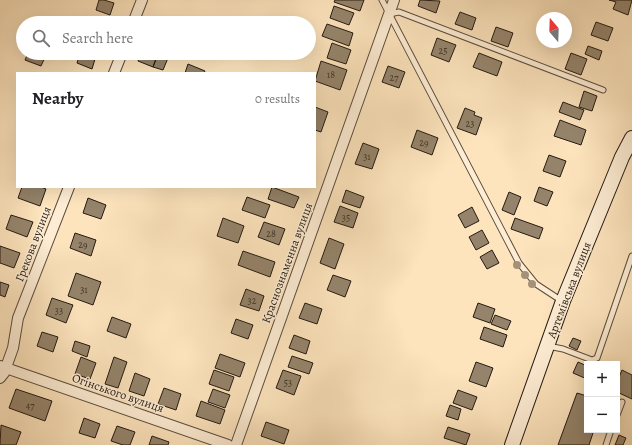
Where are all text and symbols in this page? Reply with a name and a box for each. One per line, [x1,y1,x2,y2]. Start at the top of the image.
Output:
north arrow [536,12,572,48]
search box [16,16,316,60]
icon: search [30,27,52,49]
text: Search here [62,28,133,48]
house number: 25 [438,44,448,57]
house number: 18 [327,68,335,81]
house number: 27 [390,71,399,84]
text: Nearby [32,87,83,110]
text: 0 results [255,90,300,107]
house number: 23 [466,117,474,130]
house number: 29 [419,136,429,149]
house number: 31 [363,150,371,163]
street label: Краснознаменна вулиця [258,200,316,325]
street label: Грекова вулиця [11,204,55,284]
house number: 35 [342,211,350,224]
house number: 28 [266,227,276,240]
house number: 29 [78,238,88,251]
street label: Артемівська вулиця [543,239,595,341]
house number: 31 [80,283,88,296]
house number: 32 [248,294,257,307]
house number: 33 [55,304,63,317]
map controls [584,361,620,433]
button: + [584,361,620,397]
street label: Огінського вулиця [70,370,166,416]
house number: 53 [284,376,292,389]
button: − [584,397,620,433]
house number: 47 [26,399,35,412]

